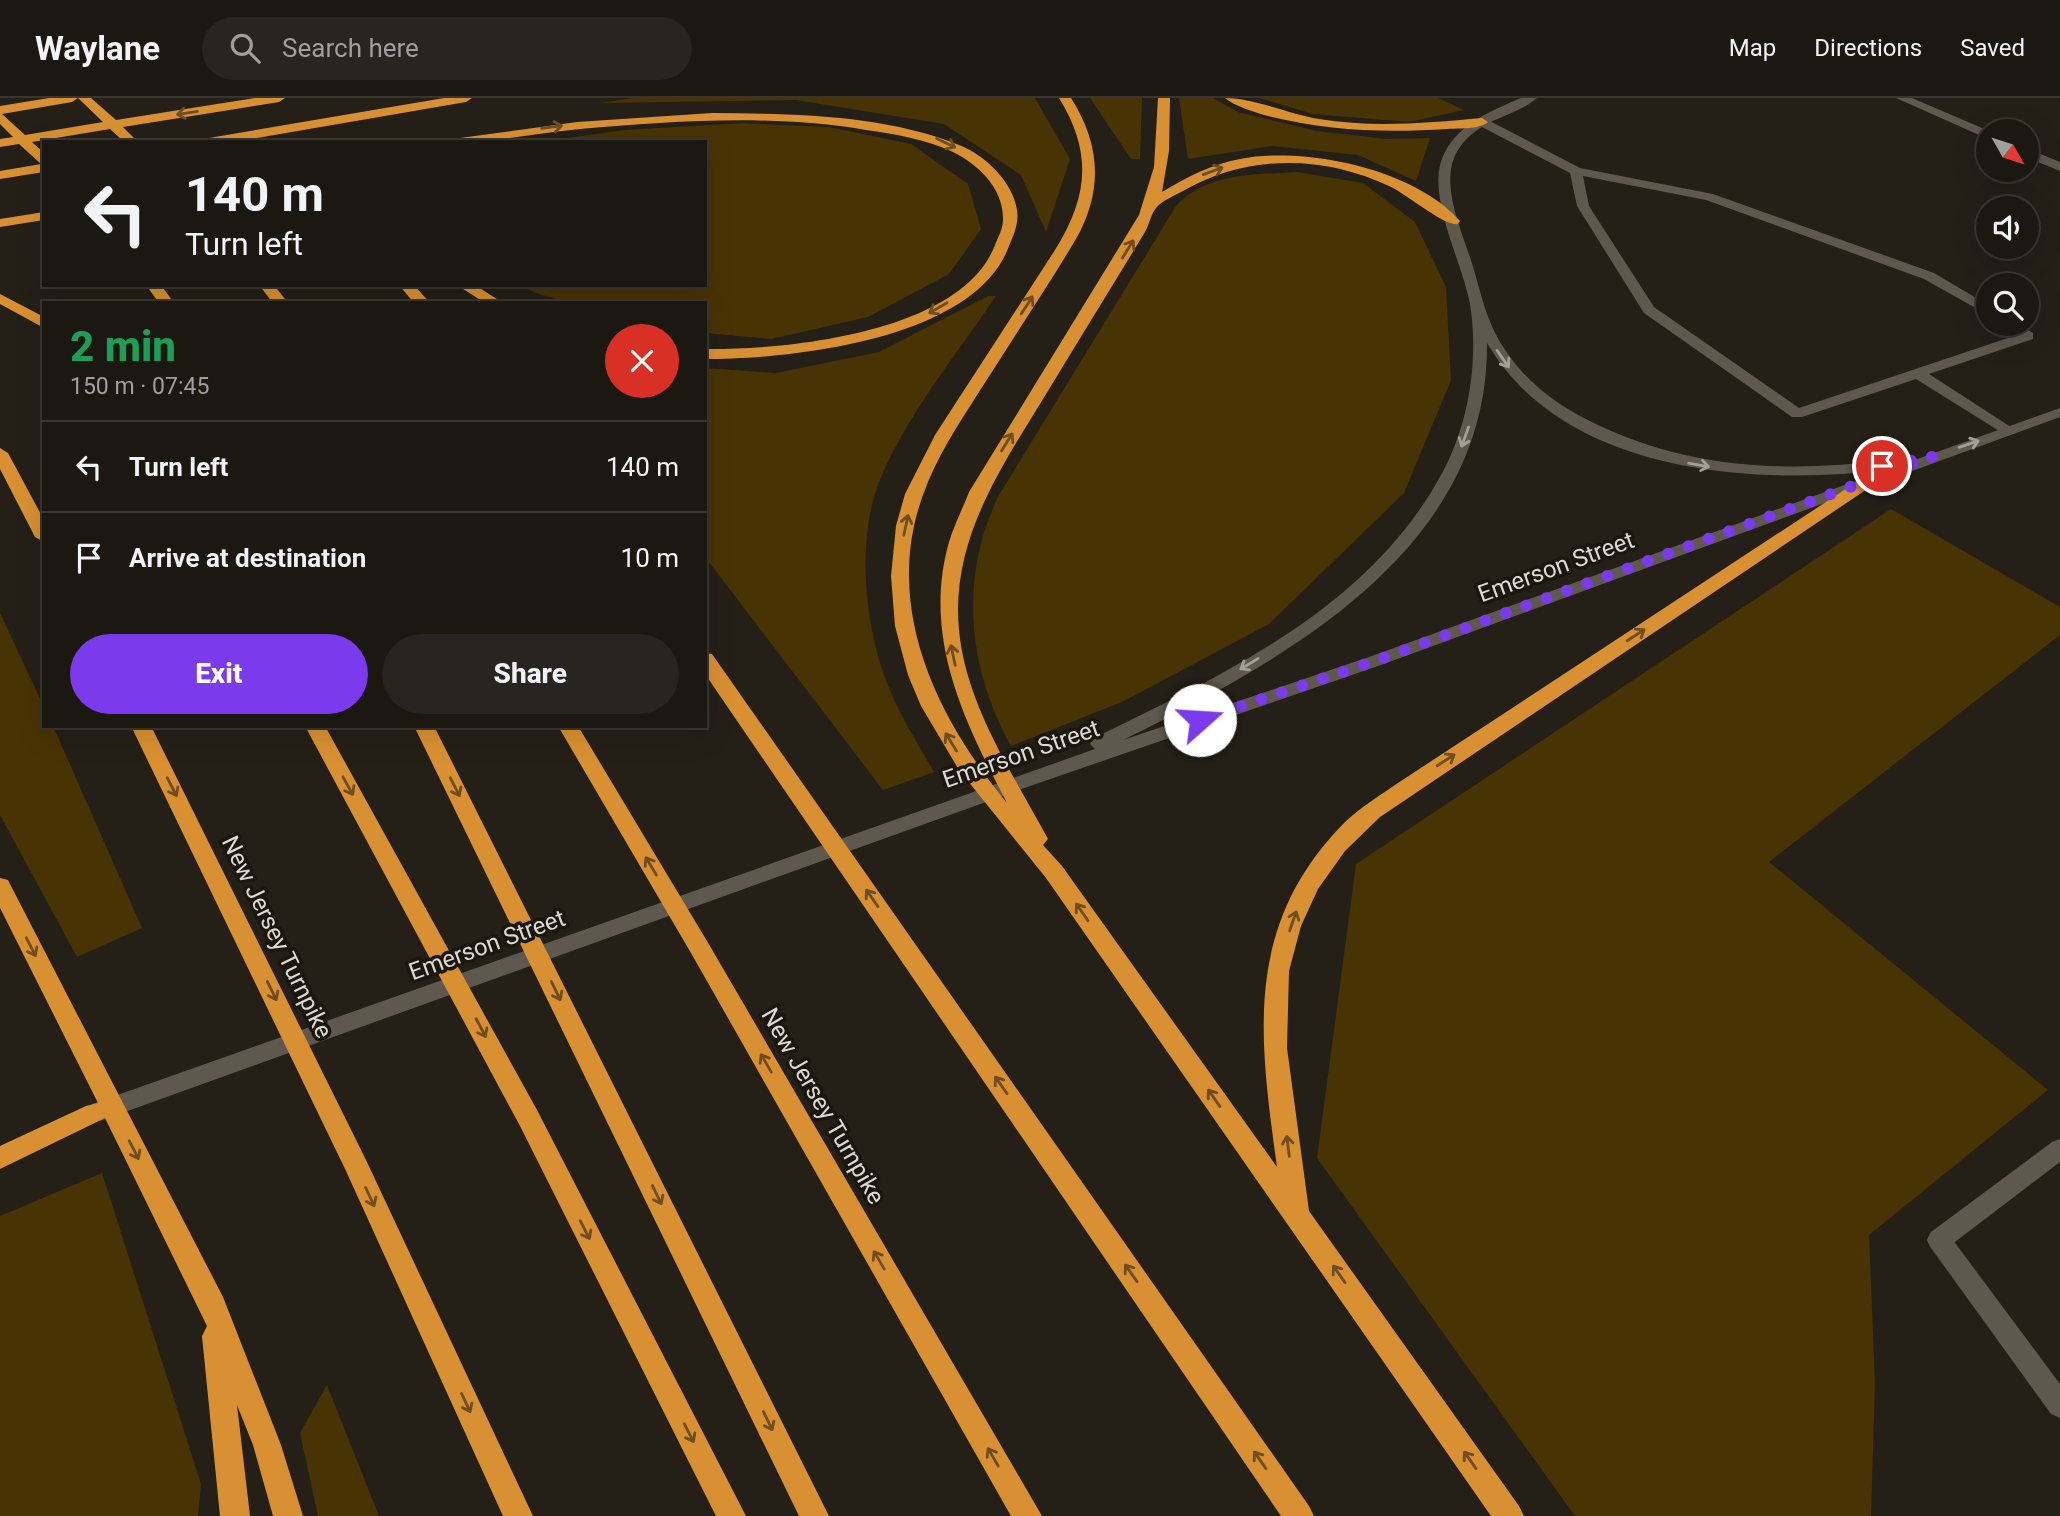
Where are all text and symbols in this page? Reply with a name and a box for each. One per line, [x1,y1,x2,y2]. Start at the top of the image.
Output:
search box [202,17,692,80]
text: Waylane [35,29,160,68]
icon: search [226,29,264,67]
text: Search here [282,33,419,63]
text: Map [1729,34,1776,62]
text: Directions [1814,34,1922,62]
text: Saved [1960,34,2025,62]
one-way arrow [176,107,199,120]
north arrow [1976,119,2039,182]
map controls [1976,119,2039,336]
one-way arrow [540,121,563,134]
one-way arrow [935,137,956,150]
one-way arrow [1202,164,1224,176]
text: 140 m [185,166,324,223]
icon: left [70,168,161,259]
button: sound [1976,196,2039,259]
text: Turn left [185,225,303,263]
one-way arrow [1121,239,1135,259]
button: search [1976,273,2039,336]
one-way arrow [1020,296,1034,316]
one-way arrow [928,302,948,316]
text: 2 min [70,322,176,371]
button: close [605,324,679,398]
one-way arrow [1496,349,1510,368]
text: 150 m · 07:45 [70,373,209,400]
one-way arrow [1458,425,1470,447]
one-way arrow [1001,432,1015,452]
pin [1852,436,1912,496]
one-way arrow [1957,437,1979,449]
icon: arrive [1863,447,1901,485]
icon: left [70,448,108,486]
text: Turn left [129,452,228,482]
text: 140 m [606,452,679,482]
one-way arrow [1687,459,1710,472]
one-way arrow [899,514,913,537]
street label: Emerson Street [1474,526,1638,608]
icon: arrive [70,539,108,577]
text: Arrive at destination [129,543,366,573]
text: 10 m [621,543,679,573]
one-way arrow [1626,628,1646,642]
button: Exit [70,634,368,714]
button: Share [382,634,679,714]
one-way arrow [946,644,960,667]
one-way arrow [1240,658,1260,672]
position arrow [1163,683,1237,757]
street label: Emerson Street [939,714,1103,794]
one-way arrow [944,732,958,752]
one-way arrow [1436,753,1456,767]
one-way arrow [341,775,355,795]
one-way arrow [166,776,180,797]
one-way arrow [449,776,462,797]
street label: New Jersey Turnpike [216,831,338,1043]
one-way arrow [644,857,658,877]
one-way arrow [865,889,879,908]
one-way arrow [1075,903,1089,922]
street label: Emerson Street [405,904,569,986]
one-way arrow [1288,911,1300,933]
one-way arrow [24,936,38,957]
one-way arrow [266,980,280,1001]
one-way arrow [550,980,564,1001]
street label: New Jersey Turnpike [755,1003,891,1209]
one-way arrow [474,1018,488,1038]
one-way arrow [759,1053,773,1073]
one-way arrow [994,1076,1008,1095]
one-way arrow [1207,1089,1221,1108]
one-way arrow [1281,1135,1294,1158]
one-way arrow [127,1139,141,1160]
one-way arrow [650,1184,664,1205]
one-way arrow [364,1186,377,1207]
one-way arrow [579,1219,593,1240]
one-way arrow [872,1250,886,1270]
one-way arrow [1124,1263,1138,1283]
one-way arrow [1332,1265,1346,1284]
one-way arrow [460,1392,473,1413]
one-way arrow [761,1410,775,1431]
one-way arrow [683,1422,697,1443]
one-way arrow [986,1447,999,1468]
one-way arrow [1253,1451,1267,1470]
one-way arrow [1463,1451,1477,1470]

